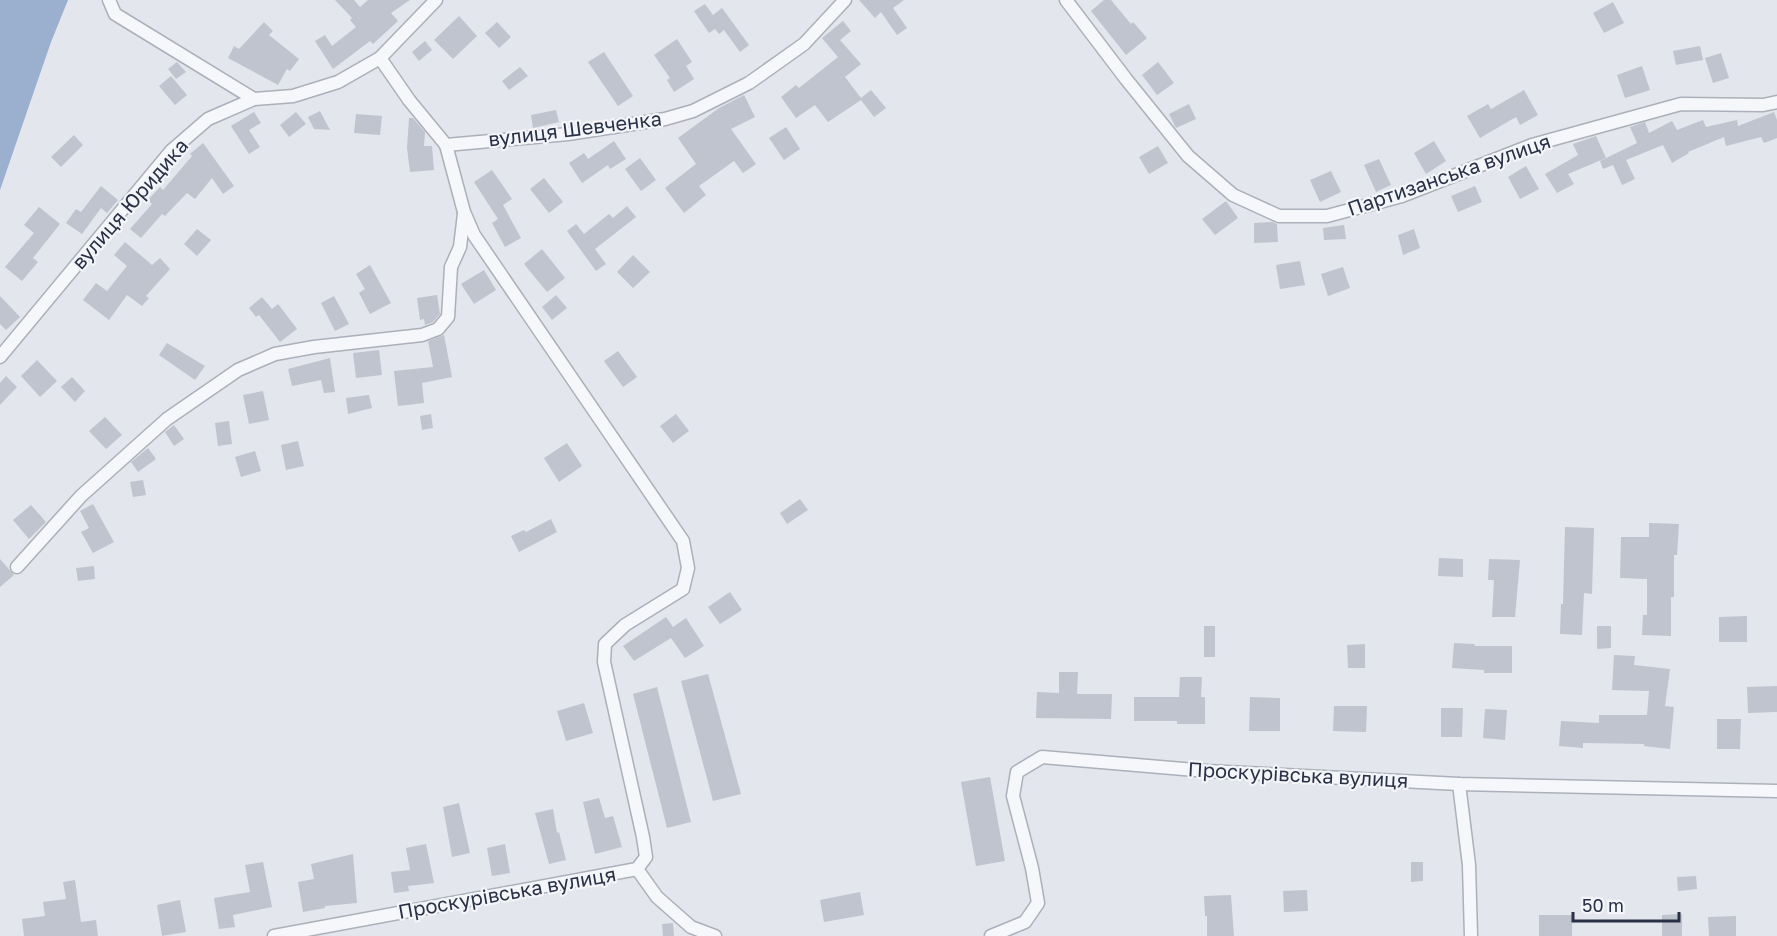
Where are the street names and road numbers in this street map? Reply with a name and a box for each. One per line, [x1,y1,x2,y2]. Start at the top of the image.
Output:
street label: вулиця Шевченка [487,105,663,151]
street label: Партизанська вулиця [1344,128,1553,220]
street label: вулиця Юридика [66,133,192,273]
street label: Проскурівська вулиця [1187,756,1409,792]
street label: Проскурівська вулиця [396,861,618,923]

